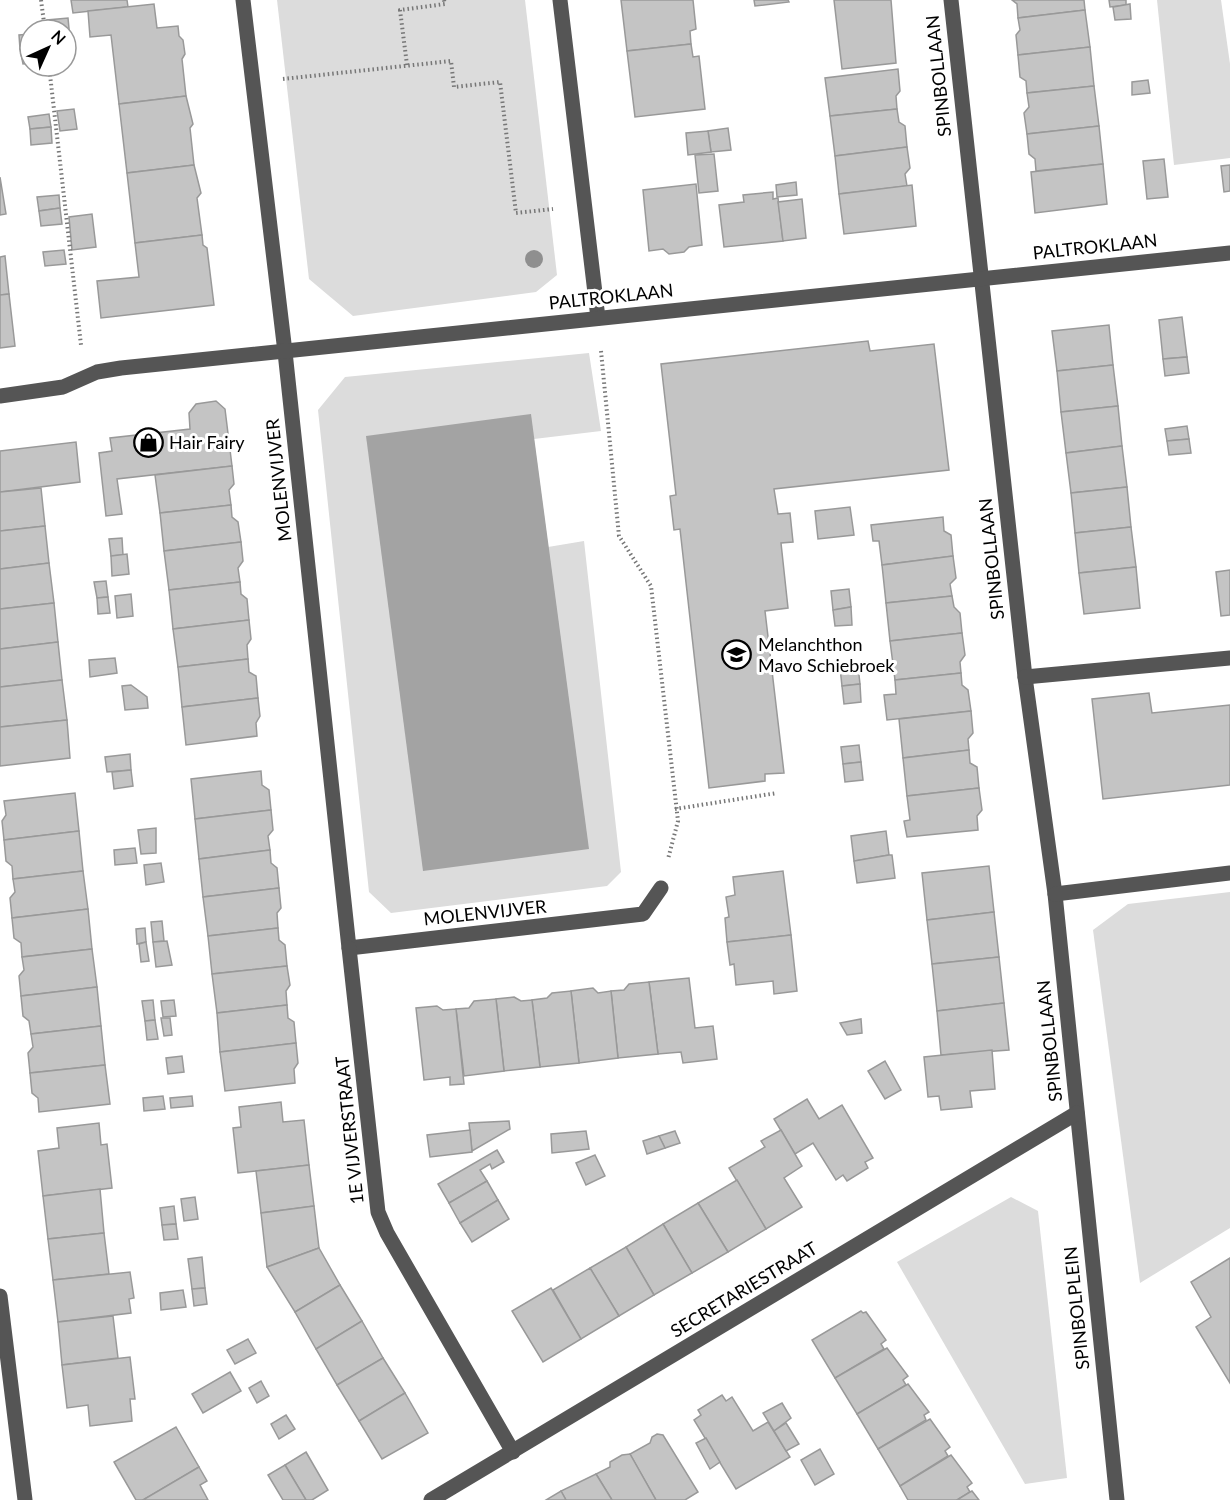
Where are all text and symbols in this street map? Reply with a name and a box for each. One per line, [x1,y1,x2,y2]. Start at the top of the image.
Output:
street label: SPINBOLLAAN [921,14,955,138]
north arrow [18,18,78,78]
text: N [48,26,70,48]
street label: PALTROKLAAN [1032,229,1158,263]
street label: PALTROKLAAN [548,279,674,313]
street label: MOLENVIJVER [261,417,295,543]
shop icon: Hair Fairy [132,427,164,459]
place label: Hair Fairy [169,431,245,453]
street label: SPINBOLLAAN [974,497,1008,621]
place label: Melanchthon Mavo Schiebroek [758,633,895,676]
school or university icon: Melanchthon Mavo Schiebroek [721,639,753,671]
street label: MOLENVIJVER [422,895,548,929]
street label: SPINBOLLAAN [1032,979,1066,1103]
street label: 1E VIJVERSTRAAT [330,1055,368,1205]
street label: SECRETARIESTRAAT [666,1236,821,1342]
street label: SPINBOLPLEIN [1059,1245,1093,1371]

